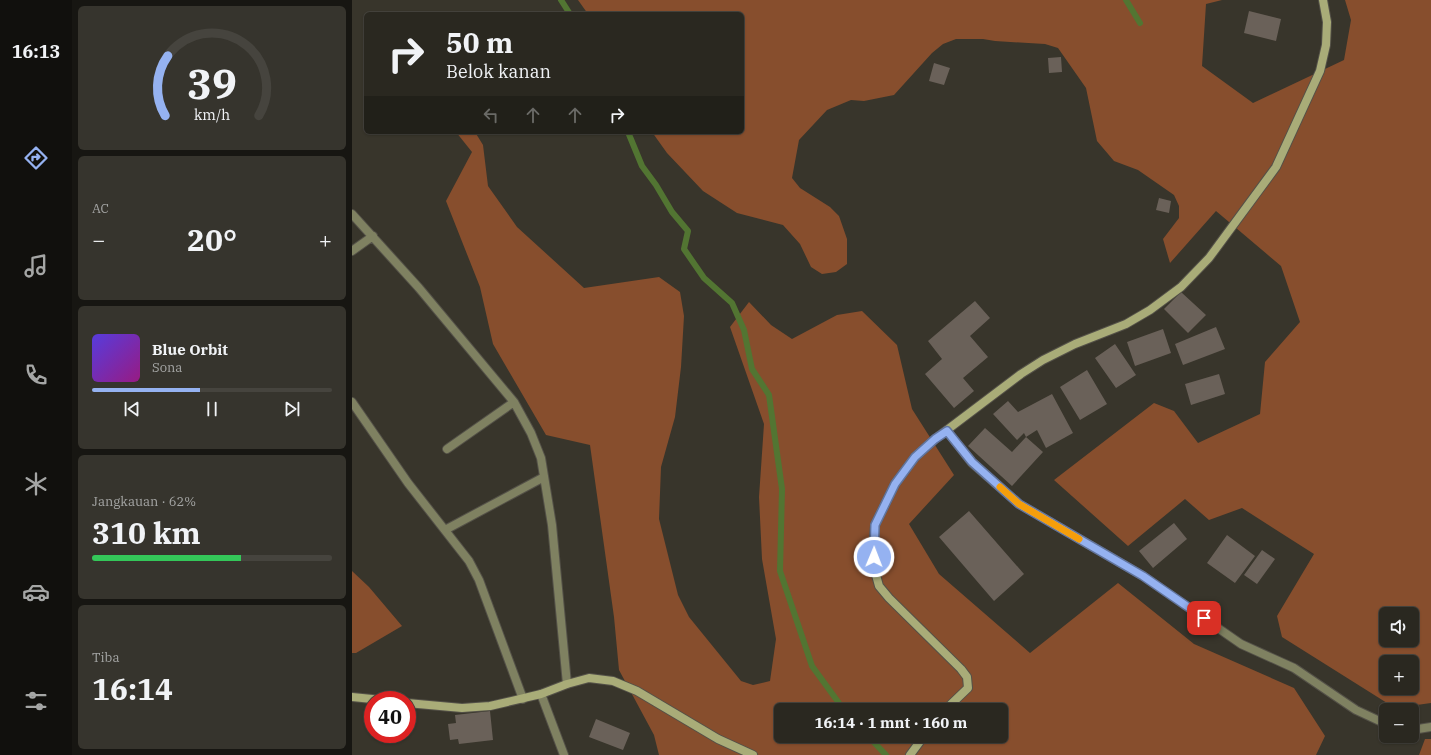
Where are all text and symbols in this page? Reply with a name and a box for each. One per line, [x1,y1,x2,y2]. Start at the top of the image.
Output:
text: 50 m [446,24,513,61]
icon: right [380,28,432,80]
text: 16:13 [12,40,60,63]
text: 39 [187,56,237,110]
text: Belok kanan [446,60,551,83]
text: km/h [194,104,230,123]
icon: left [480,104,502,126]
icon: ahead [522,104,544,126]
icon: ahead [564,104,586,126]
icon: right [606,104,628,126]
icon: directions [22,144,50,172]
text: AC [92,200,109,217]
text: 20° [187,220,237,259]
text: − [92,225,105,254]
text: + [319,225,332,254]
icon: music [22,252,50,280]
text: Blue Orbit [152,340,228,359]
text: Sona [152,359,182,376]
icon: phone [22,361,50,389]
icon: previous [121,398,143,420]
icon: pause [201,398,223,420]
icon: next [281,398,303,420]
icon: climate [22,470,50,498]
text: Jangkauan · 62% [92,493,196,510]
text: 310 km [92,513,201,552]
position arrow [853,536,895,578]
icon: car [22,578,50,606]
pin [1187,601,1221,635]
icon: arrive [1193,607,1215,629]
map controls [1379,607,1419,743]
button: sound [1379,607,1419,647]
text: Tiba [92,649,120,666]
button: + [1379,655,1419,695]
text: 16:14 [92,669,173,708]
icon: filters [22,687,50,715]
speed limit sign: 40 [364,691,416,743]
button: − [1379,703,1419,743]
text: 16:14 · 1 mnt · 160 m [815,713,967,732]

